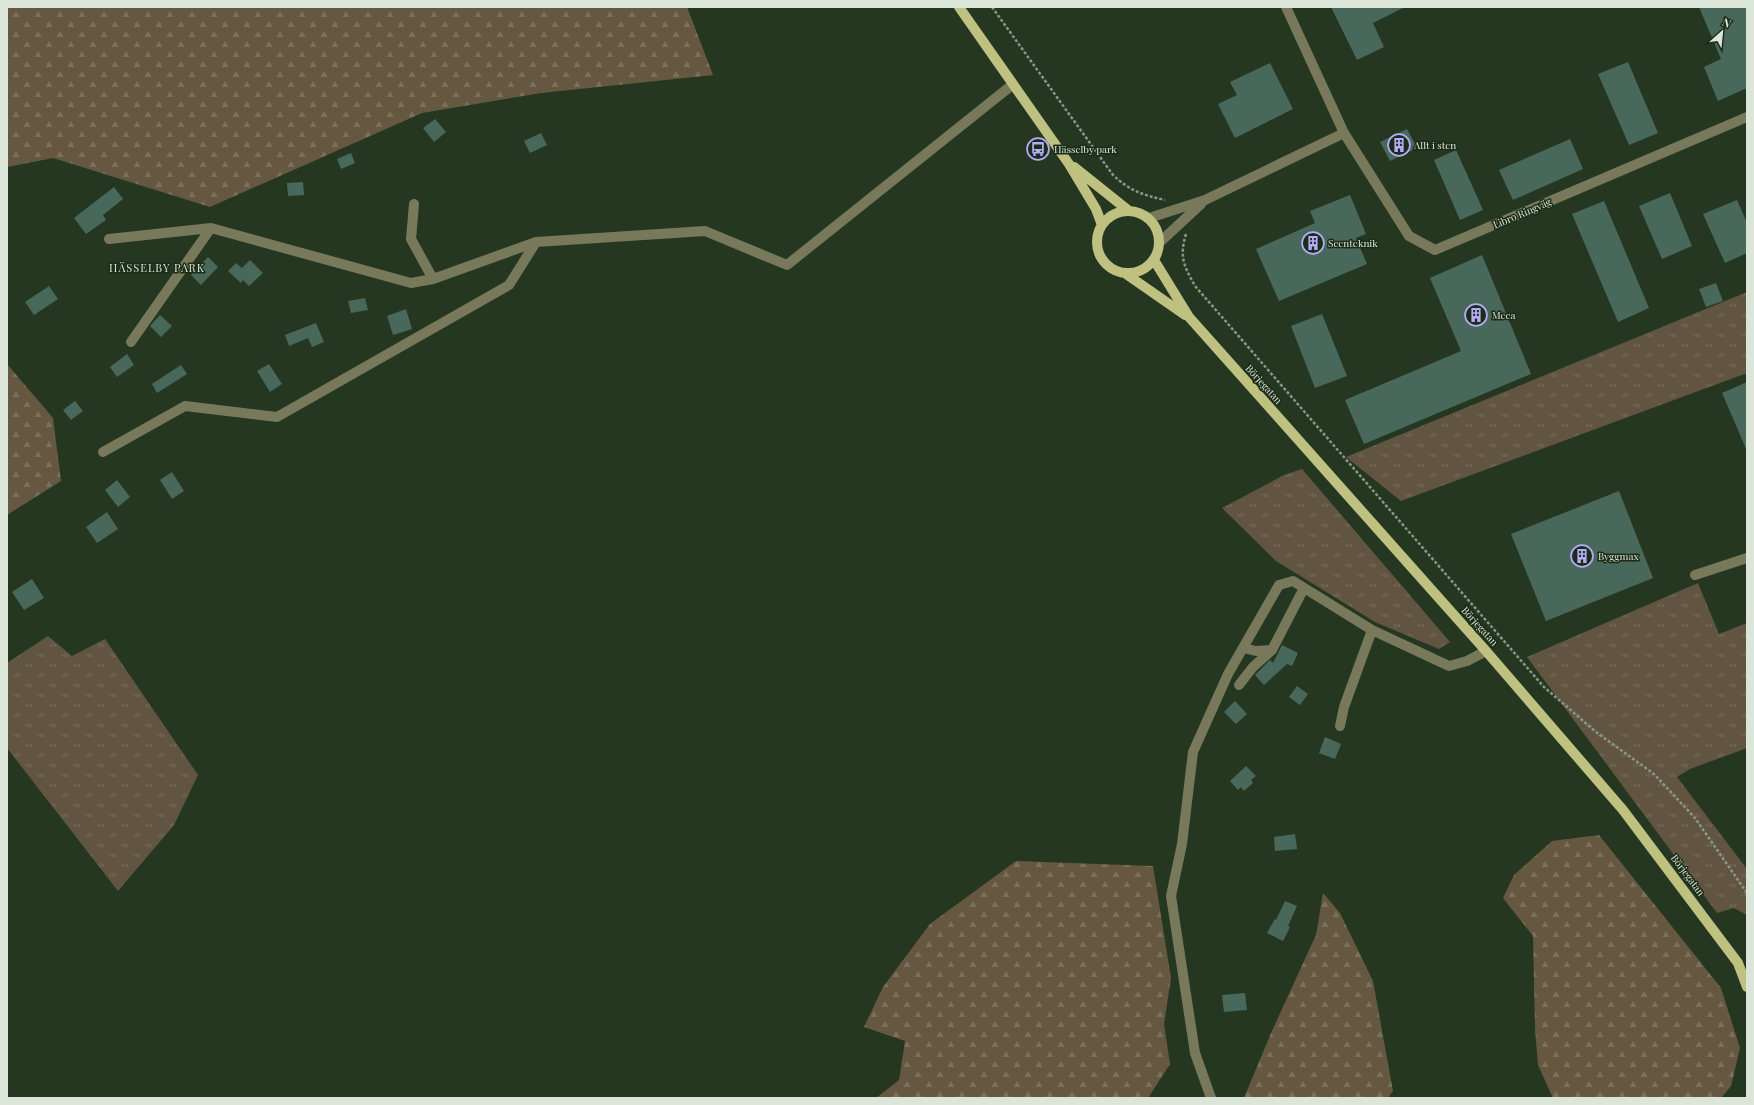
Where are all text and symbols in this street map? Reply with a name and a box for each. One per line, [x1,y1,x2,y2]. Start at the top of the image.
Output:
north arrow [1702,12,1742,52]
text: N [1720,14,1734,31]
building icon: Allt i sten [1386,132,1412,158]
bus stop icon: Hässelby park [1025,136,1051,162]
place label: Allt i sten [1413,138,1456,152]
place label: Hässelby park [1054,142,1117,156]
street label: Libro Ringväg [1491,194,1554,232]
building icon: Scenteknik [1300,230,1326,256]
place label: Scenteknik [1328,236,1378,250]
district label: HÄSSELBY PARK [109,260,205,275]
building icon: Meca [1463,302,1489,328]
place label: Meca [1492,308,1515,322]
street label: Börjegatan [1243,361,1285,407]
building icon: Byggmax [1569,543,1595,569]
place label: Byggmax [1598,549,1639,563]
street label: Börjegatan [1459,603,1501,649]
street label: Börjegatan [1668,851,1708,899]

